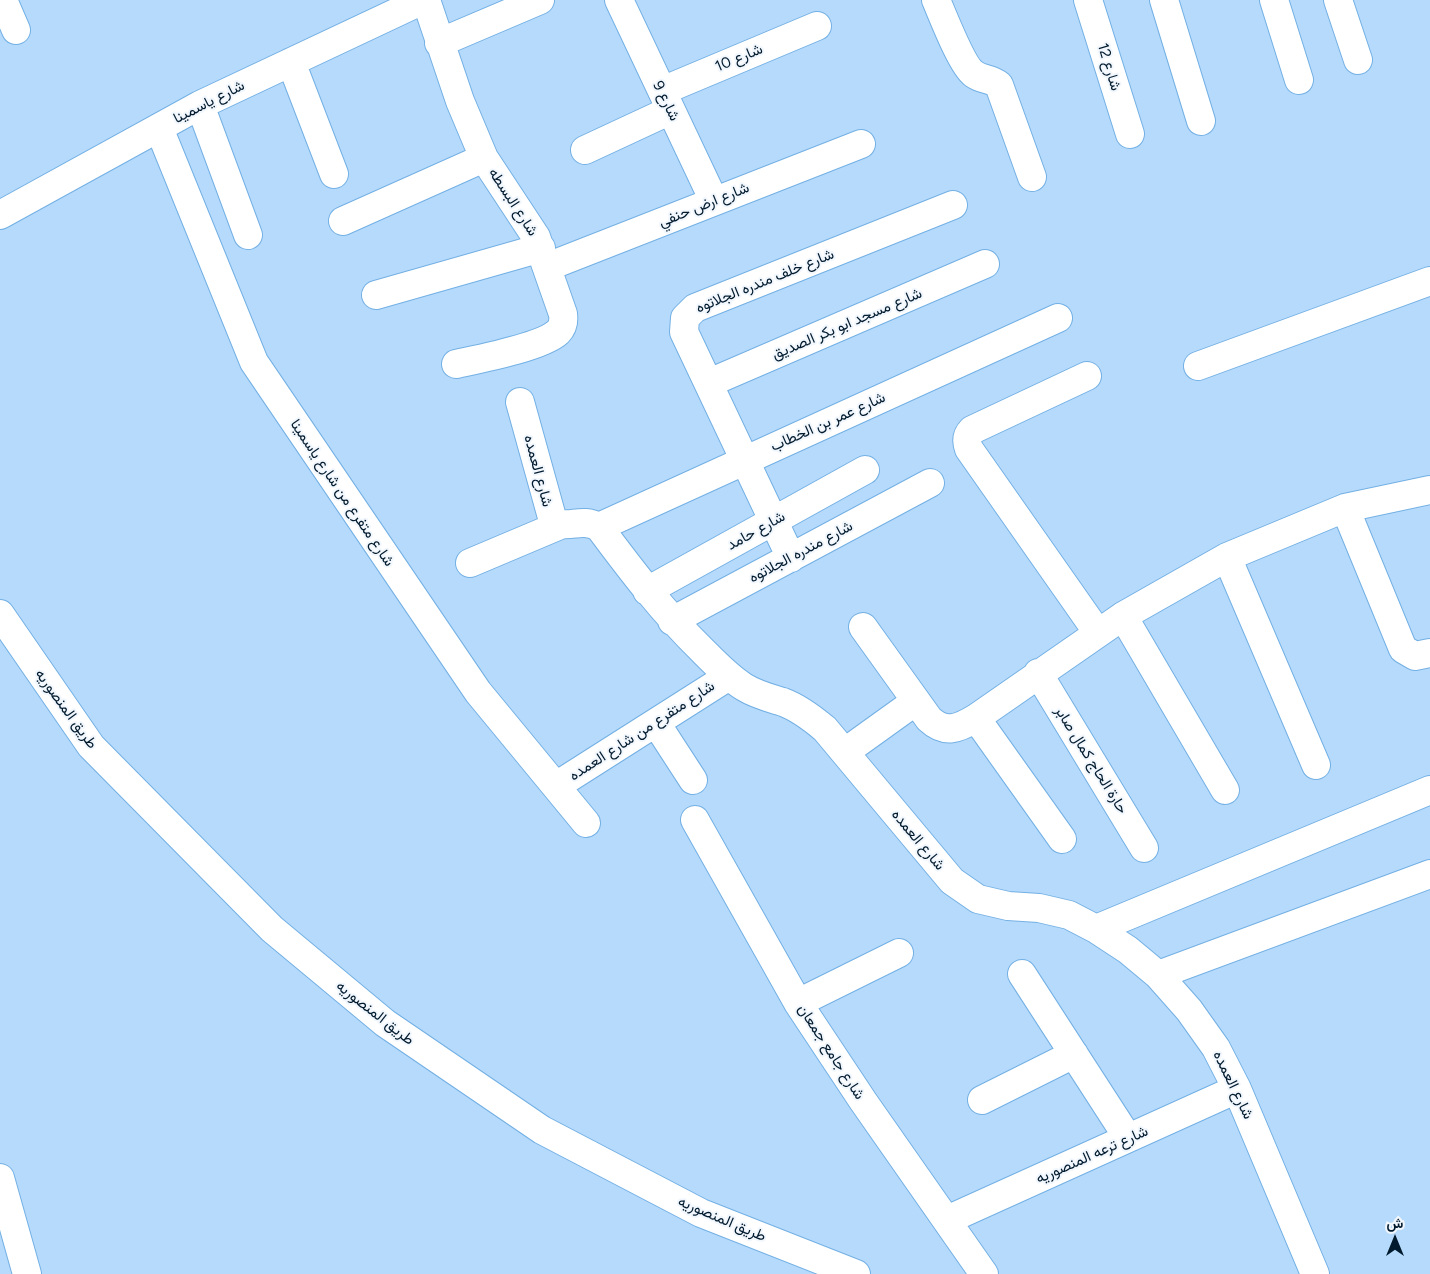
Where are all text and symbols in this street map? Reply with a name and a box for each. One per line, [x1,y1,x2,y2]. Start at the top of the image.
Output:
street label: شارع 10 [713,40,765,76]
street label: شارع 12 [1093,41,1125,93]
street label: شارع ياسمينا [170,76,248,128]
street label: شارع 9 [649,78,683,124]
street label: شارع البسطه [484,165,542,239]
street label: شارع ارض حنفي [656,179,752,231]
street label: شارع خلف مندره الجلاتوه [693,245,837,317]
street label: شارع مسجد ابو بكر الصديق [769,284,925,364]
street label: شارع عمر بن الخطاب [768,389,888,455]
street label: شارع متفرع من شارع ياسمينا [286,416,398,570]
street label: شارع العمده [520,433,556,509]
street label: شارع حامد [724,508,788,554]
street label: شارع مندره الجلاتوه [746,517,856,587]
street label: طريق المنصوريه [31,666,101,752]
street label: شارع متفرع من شارع العمده [566,677,718,785]
street label: حارة الحاج كمال صابر [1051,703,1131,817]
street label: شارع العمده [887,806,949,874]
street label: طريق المنصوريه [332,977,418,1049]
street label: شارع جامع جمعان [794,1001,868,1103]
street label: شارع العمده [1209,1048,1257,1122]
street label: شارع ترعه المنصوريه [1033,1122,1151,1188]
street label: طريق المنصوريه [675,1192,769,1246]
north arrow [1370,1214,1420,1264]
text: ش [1387,1215,1403,1232]

